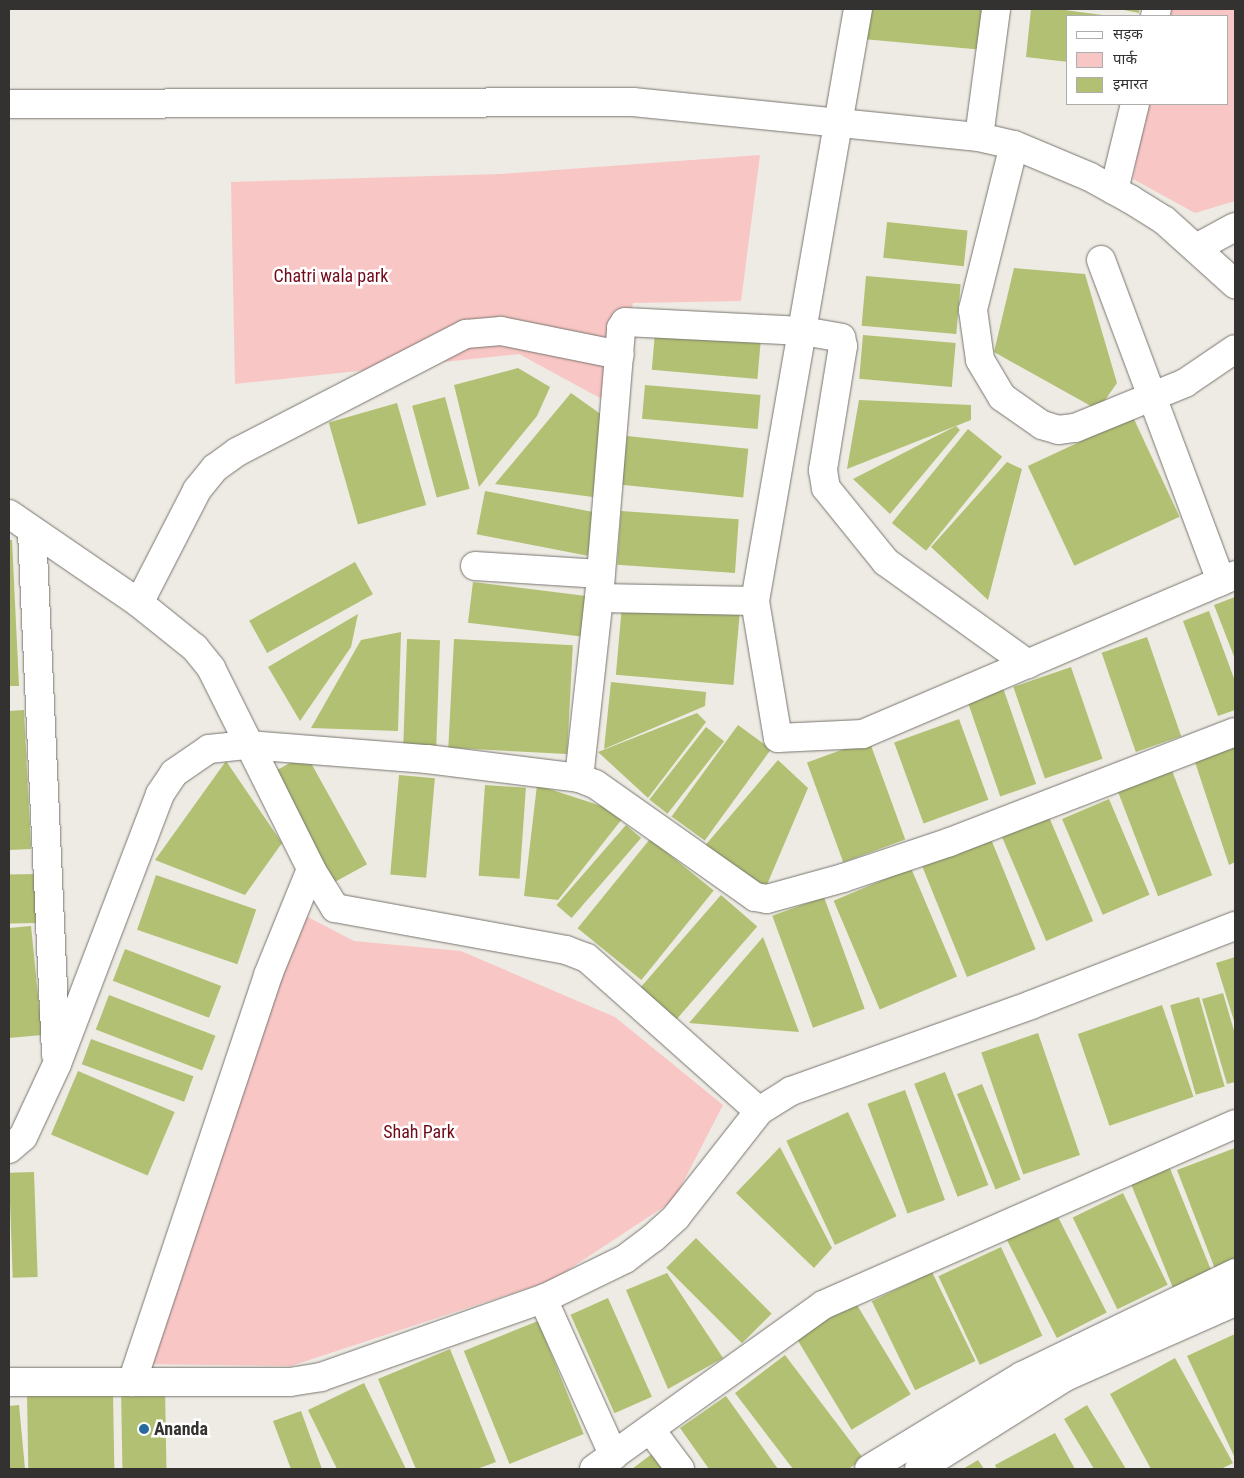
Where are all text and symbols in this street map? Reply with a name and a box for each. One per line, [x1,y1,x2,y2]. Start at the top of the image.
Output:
legend [1066,15,1229,105]
text: सड़क [1113,25,1143,43]
text: पार्क [1113,50,1137,68]
text: इमारत [1113,75,1148,93]
park label: Chatri wala park [274,265,388,287]
park label: Shah Park [383,1121,455,1143]
place label: Ananda [154,1418,208,1440]
marker: Ananda [138,1423,150,1435]

